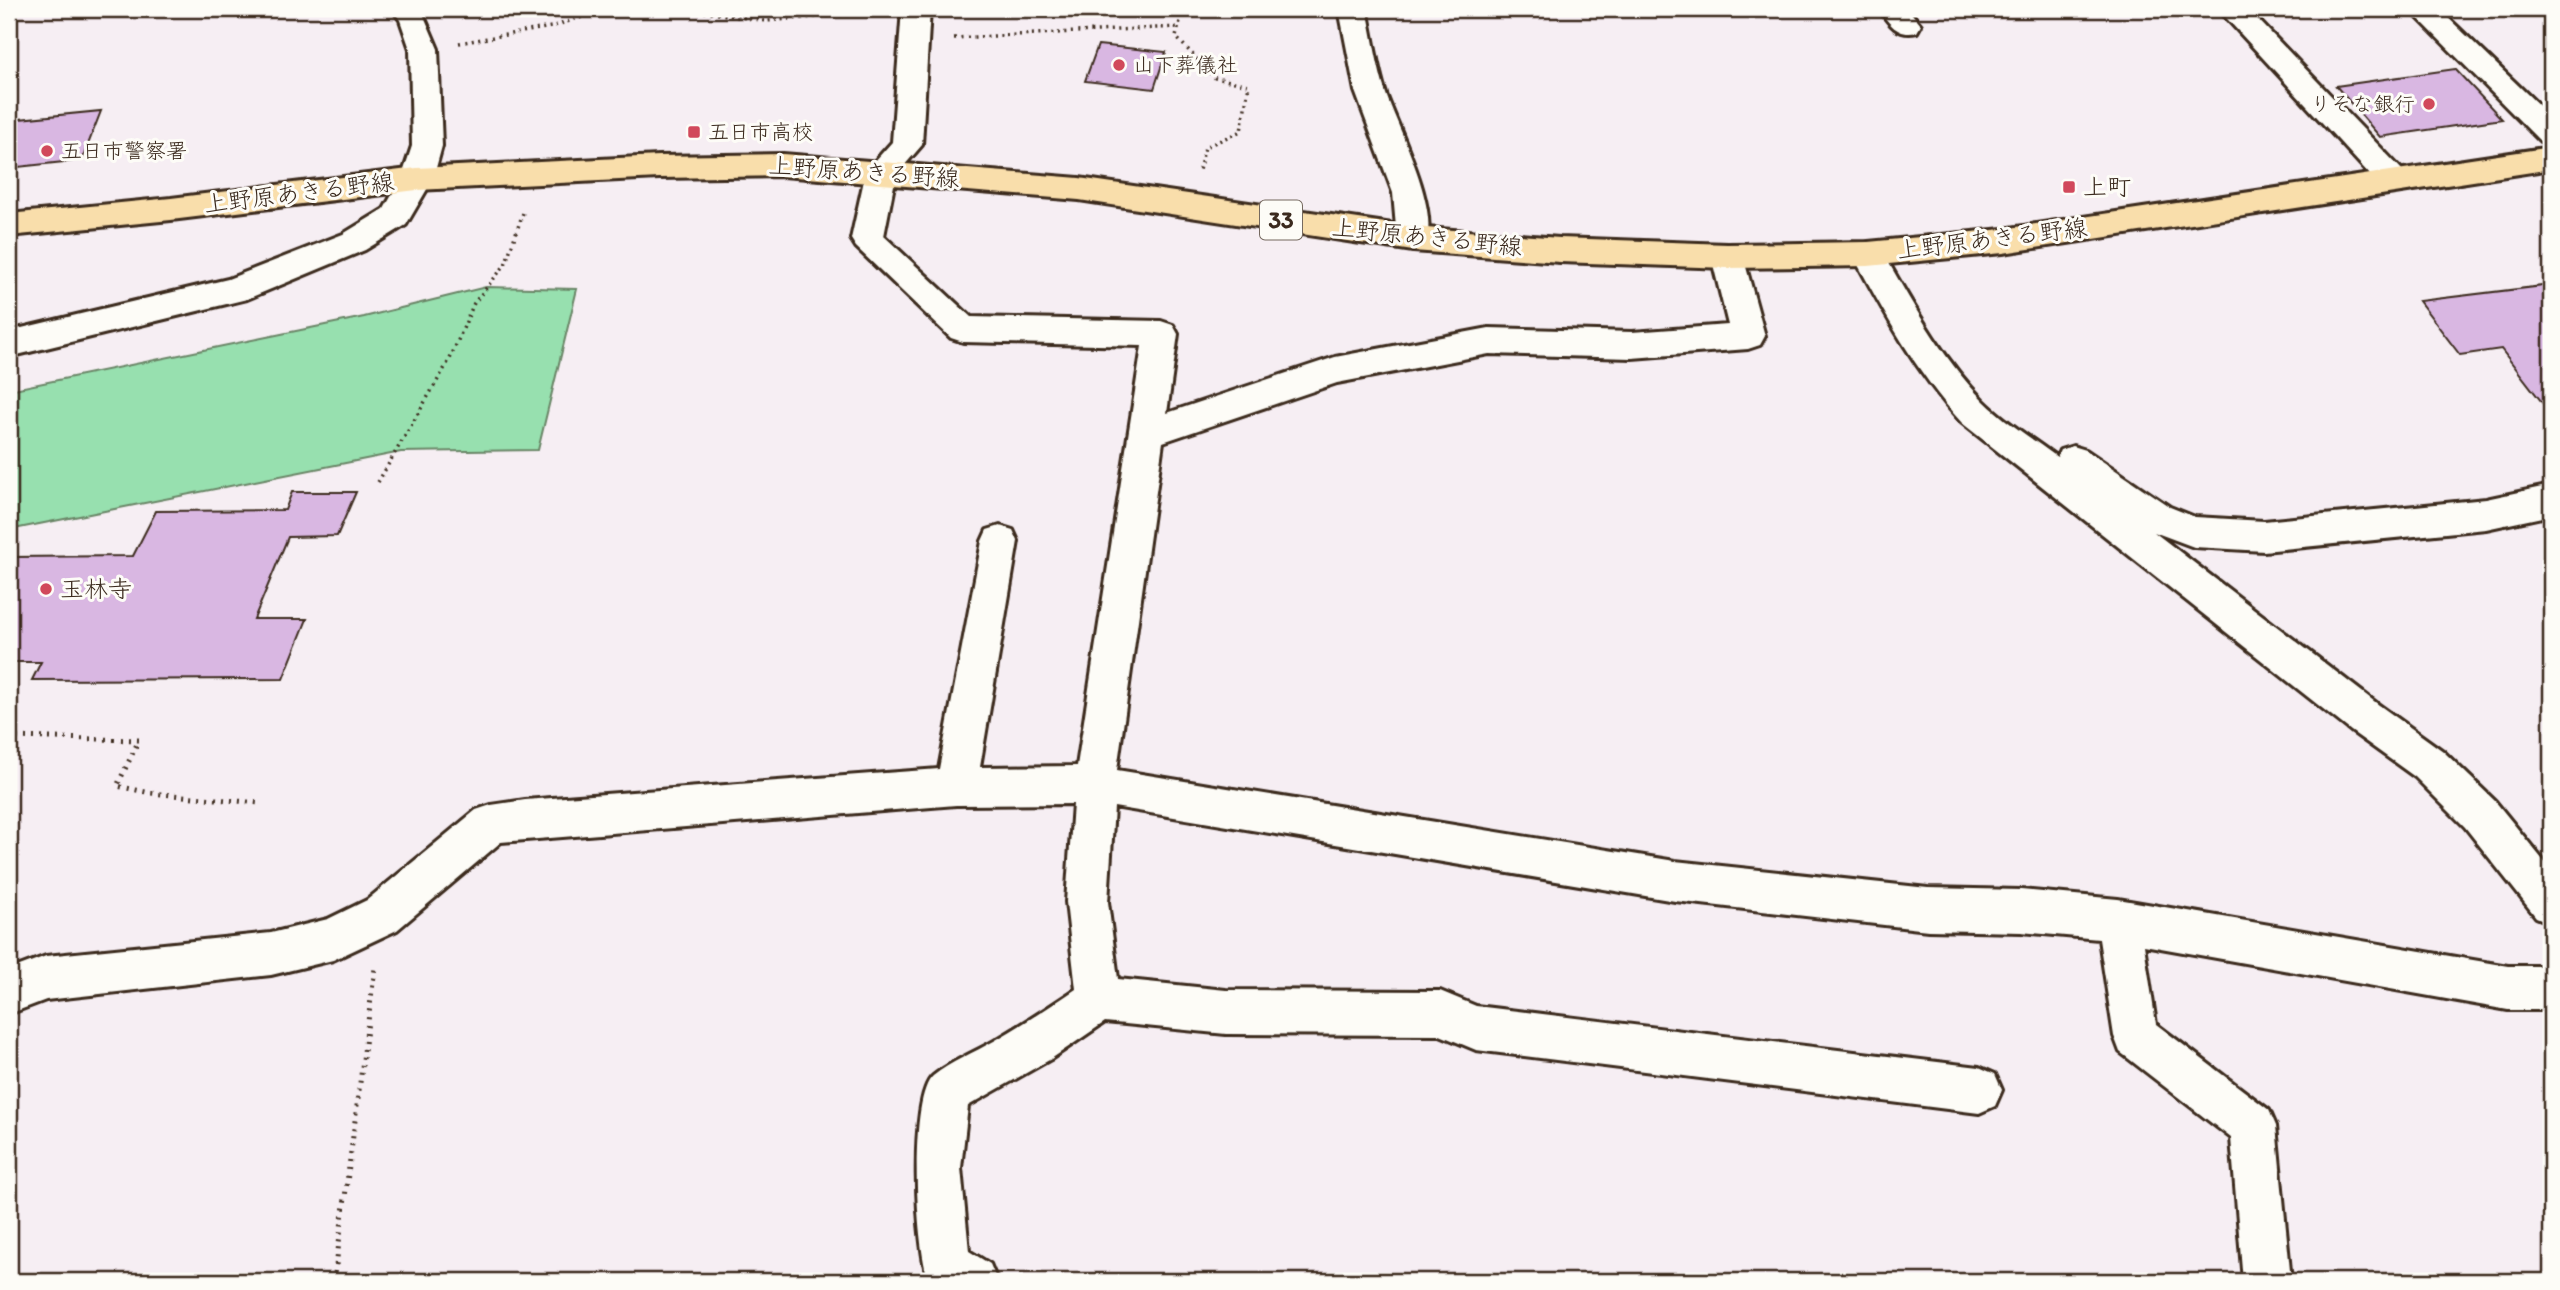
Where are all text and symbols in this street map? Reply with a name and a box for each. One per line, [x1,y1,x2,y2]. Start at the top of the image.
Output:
place label: 山下葬儀社 [1133,52,1238,77]
marker: 山下葬儀社 [1111,57,1127,73]
place label: りそな銀行 [2310,91,2415,116]
marker: りそな銀行 [2421,96,2437,112]
place label: 五日市高校 [708,119,813,144]
marker: 五日市高校 [686,124,702,140]
place label: 五日市警察署 [61,138,187,163]
marker: 五日市警察署 [39,143,55,159]
street label: 上野原あきる野線 [767,150,961,193]
street label: 上野原あきる野線 [202,166,396,219]
place label: 上町 [2083,172,2131,201]
marker: 上町 [2061,179,2077,195]
road number: 33 [1260,200,1302,240]
street label: 上野原あきる野線 [1330,212,1524,261]
street label: 上野原あきる野線 [1895,212,2089,265]
place label: 玉林寺 [60,574,132,603]
marker: 玉林寺 [38,581,54,597]

